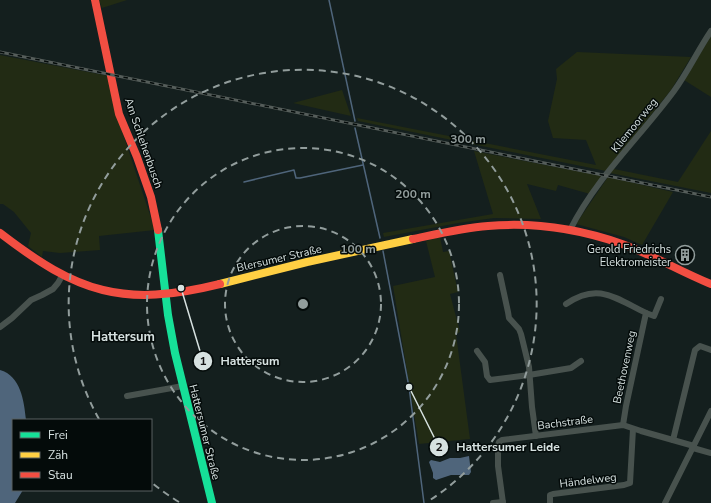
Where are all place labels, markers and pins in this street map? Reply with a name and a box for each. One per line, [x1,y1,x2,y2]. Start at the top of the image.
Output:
place label: Gerold Friedrichs Elektromeister [587,242,671,270]
building icon: Gerold Friedrichs Elektromeister [674,244,696,266]
centre of rings [296,297,310,311]
callout: Hattersum [193,349,288,373]
callout: Hattersumer Leide [429,435,568,459]

